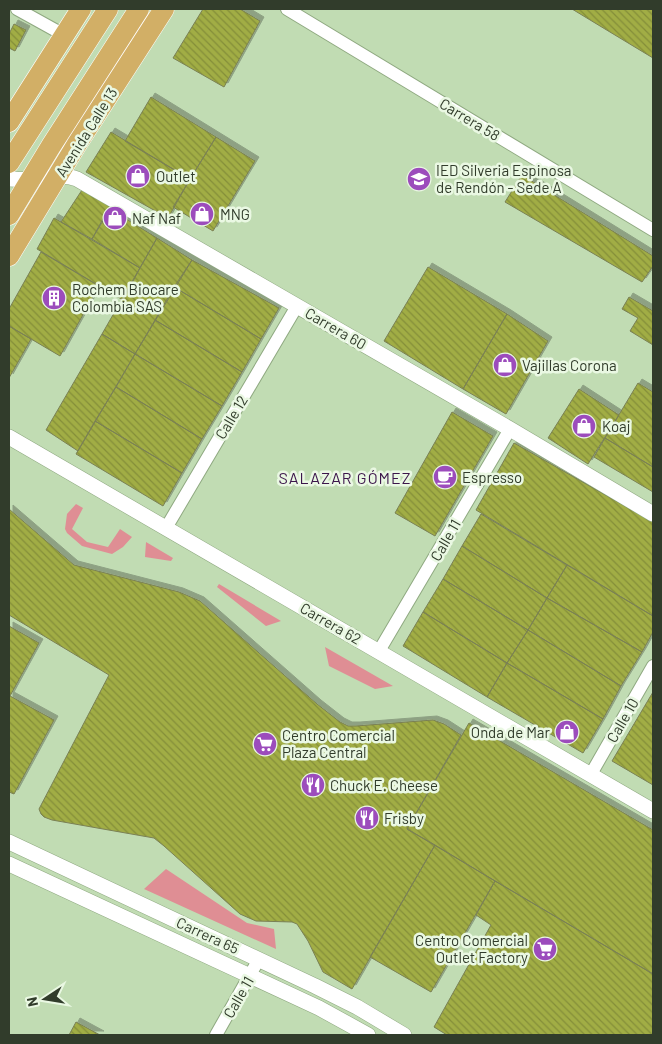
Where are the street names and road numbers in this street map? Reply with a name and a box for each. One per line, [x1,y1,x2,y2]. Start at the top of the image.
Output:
street label: Avenida Calle 13 [51,84,121,180]
street label: Carrera 58 [437,94,503,144]
street label: Carrera 60 [302,303,370,353]
street label: Calle 12 [211,392,251,442]
street label: Calle 11 [426,516,464,564]
street label: Carrera 62 [297,598,365,648]
street label: Calle 10 [602,695,642,745]
street label: Carrera 65 [174,913,242,957]
street label: Calle 11 [219,973,257,1021]

